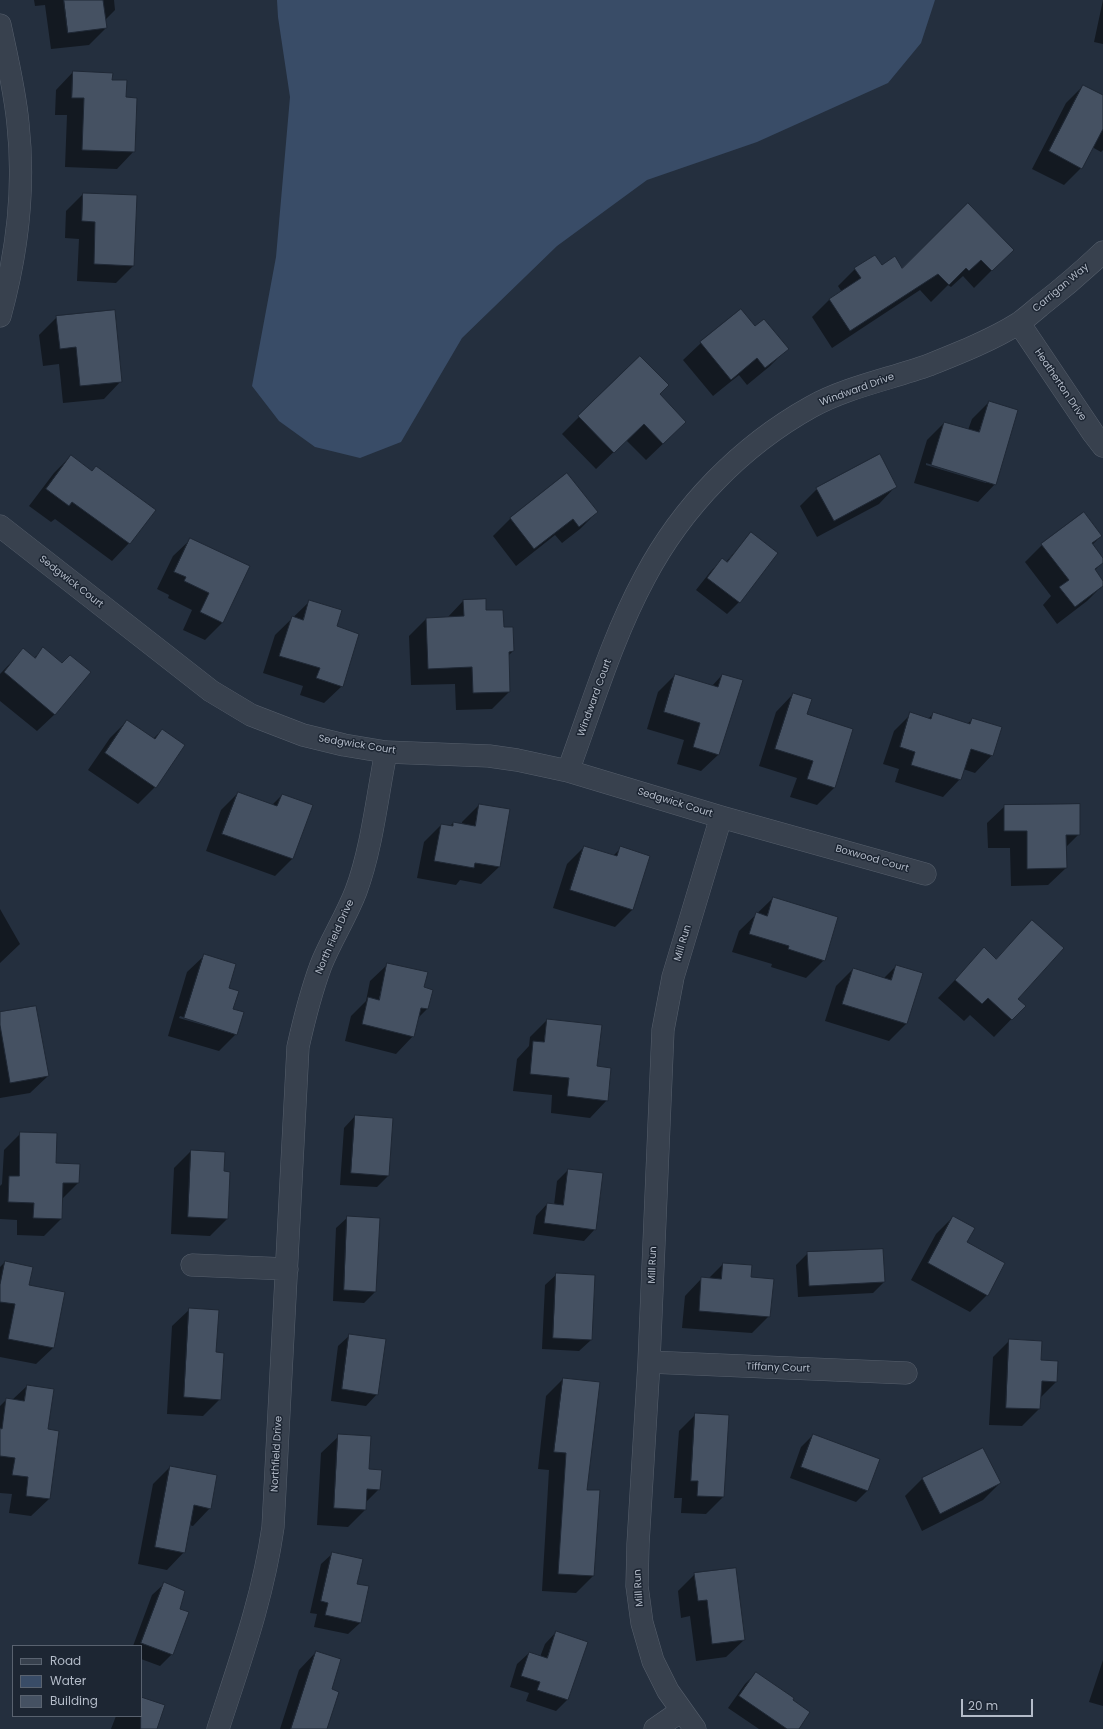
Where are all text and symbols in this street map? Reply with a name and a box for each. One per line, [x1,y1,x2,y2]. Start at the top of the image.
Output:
street label: Carrigan Way [1031,261,1091,315]
street label: Heatherton Drive [1032,347,1088,423]
street label: Windward Drive [818,371,896,409]
street label: Sedgwick Court [37,553,105,611]
street label: Windward Court [575,658,615,738]
street label: Sedgwick Court [318,733,396,757]
street label: Sedgwick Court [636,786,714,820]
street label: Boxwood Court [834,843,910,875]
street label: North Field Drive [313,898,357,976]
street label: Mill Run [672,923,694,963]
street label: Mill Run [646,1246,660,1284]
street label: Tiffany Court [746,1361,810,1375]
street label: Northfield Drive [269,1416,285,1492]
street label: Mill Run [632,1569,646,1607]
legend [12,1645,142,1717]
text: Road [50,1652,81,1669]
text: Water [50,1672,86,1689]
scale bar [963,1691,1035,1717]
text: Building [50,1692,98,1709]
text: 20 m [968,1697,998,1714]

